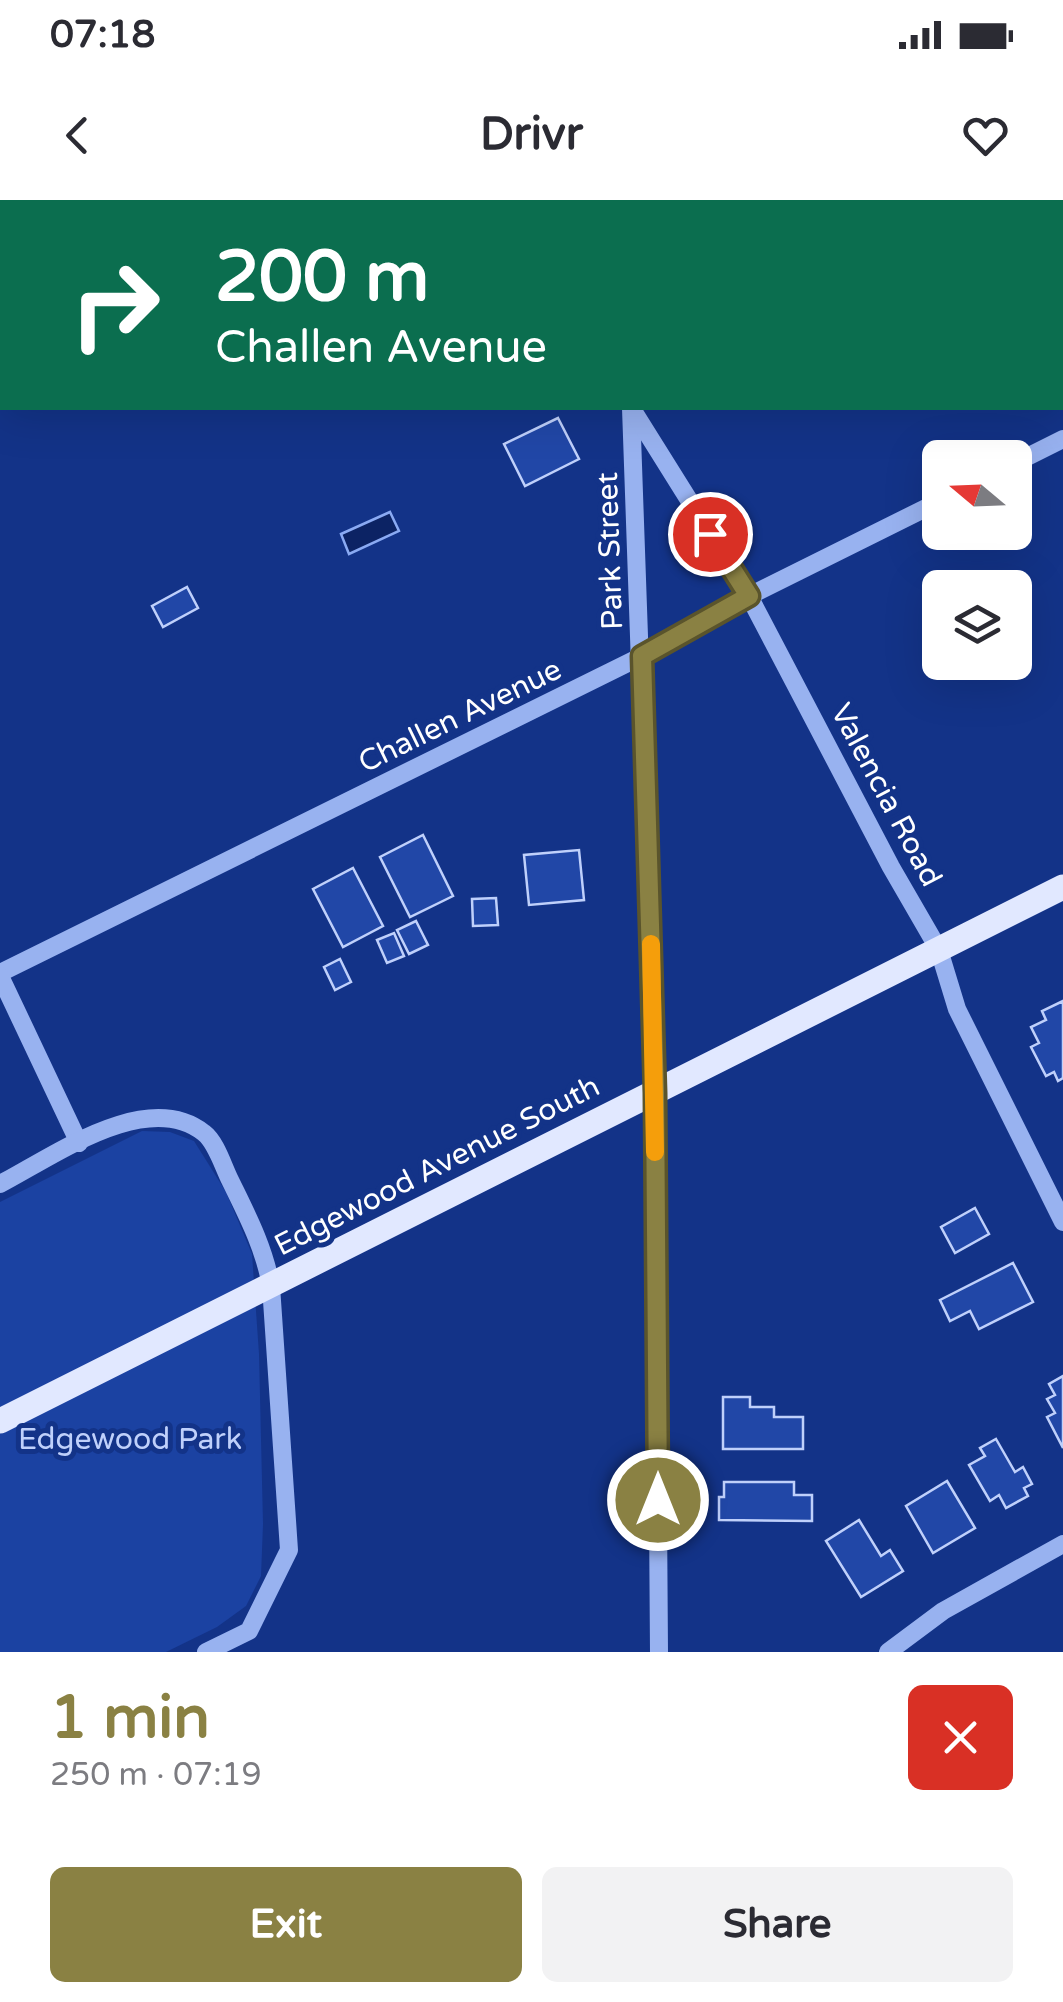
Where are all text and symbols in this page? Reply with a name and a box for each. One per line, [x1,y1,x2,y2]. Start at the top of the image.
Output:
text: 07:18 [50,12,155,58]
icon: back [50,108,105,163]
text: Drivr [480,108,583,162]
icon: heart [958,108,1013,163]
text: 200 m [215,236,429,320]
icon: right [50,240,180,370]
text: Challen Avenue [215,321,547,375]
north arrow [922,440,1032,550]
map controls [922,440,1032,680]
street label: Park Street [589,472,631,630]
pin [668,492,753,577]
icon: arrive [683,507,738,562]
button: layers [922,570,1032,680]
street label: Challen Avenue [352,651,568,781]
street label: Valencia Road [822,697,950,893]
street label: Edgewood Avenue South [268,1068,606,1264]
park label: Edgewood Park [18,1421,242,1458]
position arrow [606,1448,710,1552]
text: 1 min [50,1682,210,1754]
button: close [908,1685,1013,1790]
text: 250 m · 07:19 [50,1756,262,1794]
button: Exit [50,1867,522,1982]
button: Share [542,1867,1013,1982]

